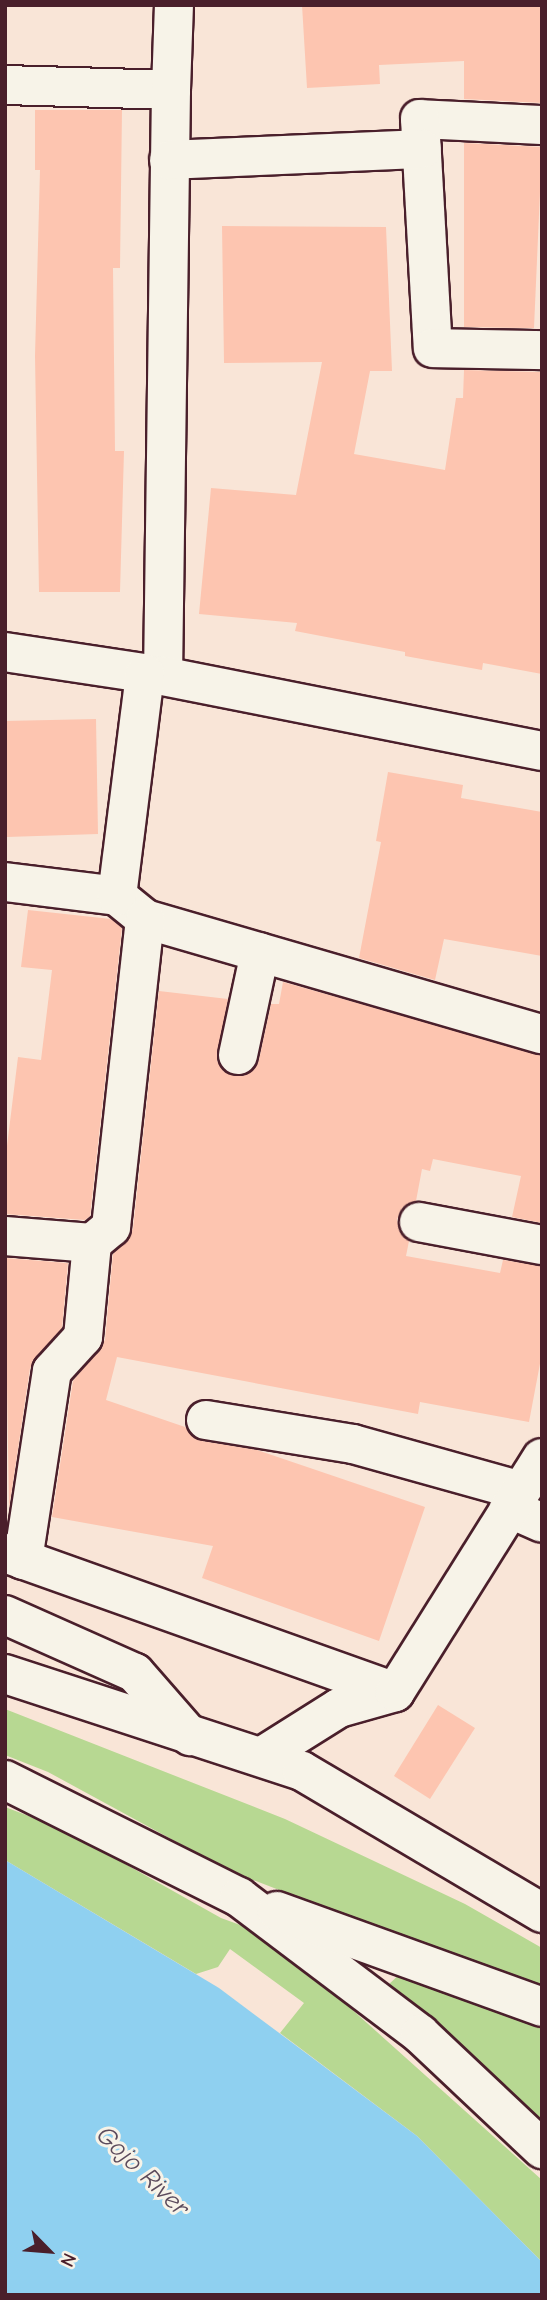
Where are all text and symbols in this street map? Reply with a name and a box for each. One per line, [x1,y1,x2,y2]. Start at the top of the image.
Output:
water label: Gojo River [89,2120,195,2224]
north arrow [14,2216,84,2286]
text: N [55,2250,81,2270]

